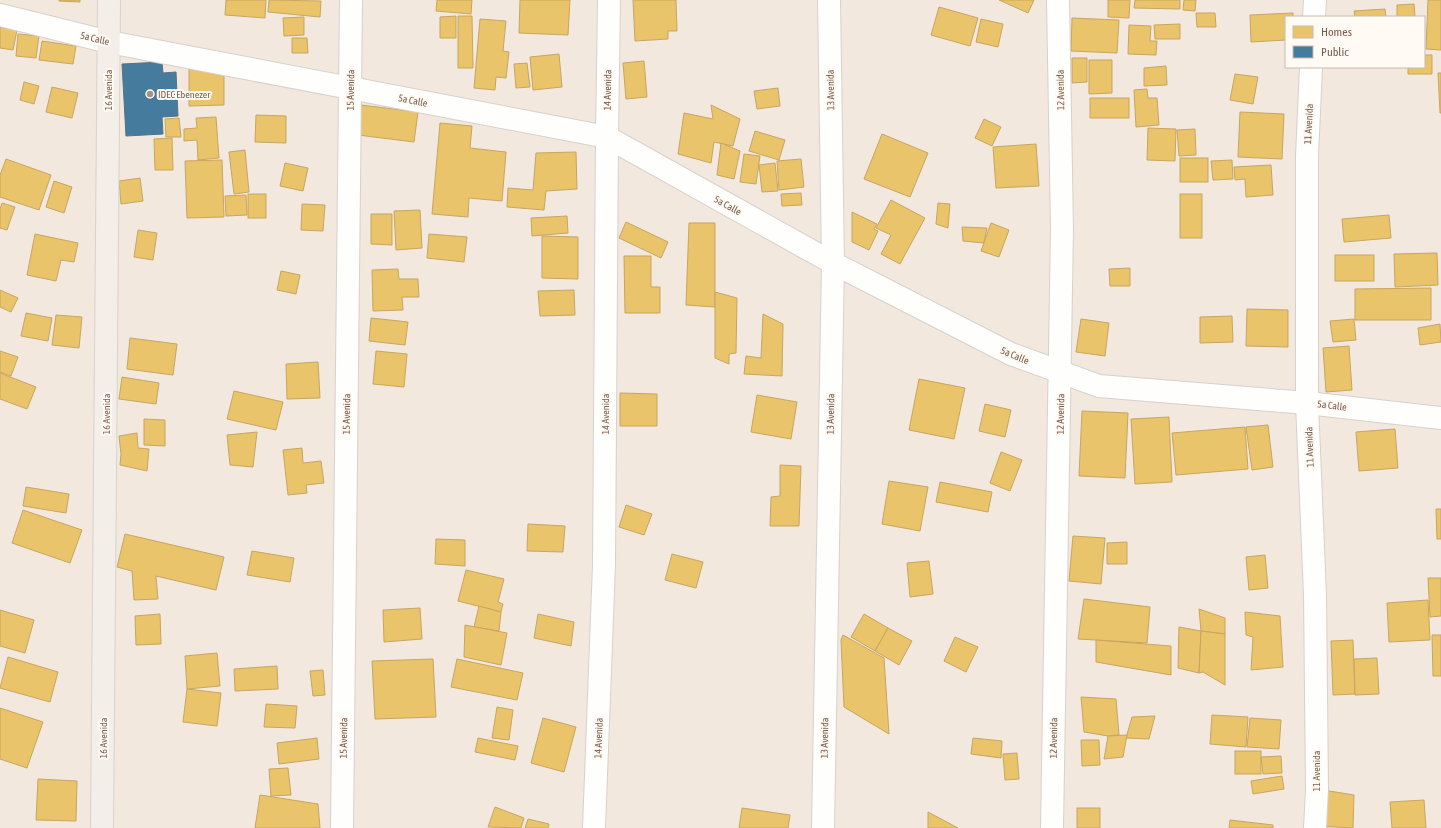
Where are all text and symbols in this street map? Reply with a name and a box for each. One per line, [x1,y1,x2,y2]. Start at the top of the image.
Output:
legend [1285,16,1425,68]
text: Homes [1321,25,1352,39]
street label: 5a Calle [79,30,111,47]
text: Public [1321,45,1349,59]
street label: 16 Avenida [103,69,114,110]
street label: 15 Avenida [345,69,356,110]
street label: 14 Avenida [602,69,613,110]
street label: 13 Avenida [825,69,836,110]
street label: 12 Avenida [1055,69,1066,110]
marker: IDEC Ebenezer [145,89,155,99]
place label: IDEC Ebenezer [158,89,211,100]
street label: 5a Calle [397,92,429,109]
street label: 11 Avenida [1302,103,1315,145]
street label: 5a Calle [712,193,744,218]
street label: 5a Calle [999,345,1031,366]
street label: 16 Avenida [101,393,112,434]
street label: 15 Avenida [341,393,352,434]
street label: 14 Avenida [600,393,611,434]
street label: 13 Avenida [825,393,836,434]
street label: 12 Avenida [1055,393,1066,434]
street label: 5a Calle [1317,398,1348,413]
street label: 11 Avenida [1303,426,1316,468]
street label: 16 Avenida [98,717,109,758]
street label: 15 Avenida [338,717,349,758]
street label: 14 Avenida [592,717,605,759]
street label: 13 Avenida [819,717,830,758]
street label: 12 Avenida [1048,717,1059,758]
street label: 11 Avenida [1311,750,1322,791]

